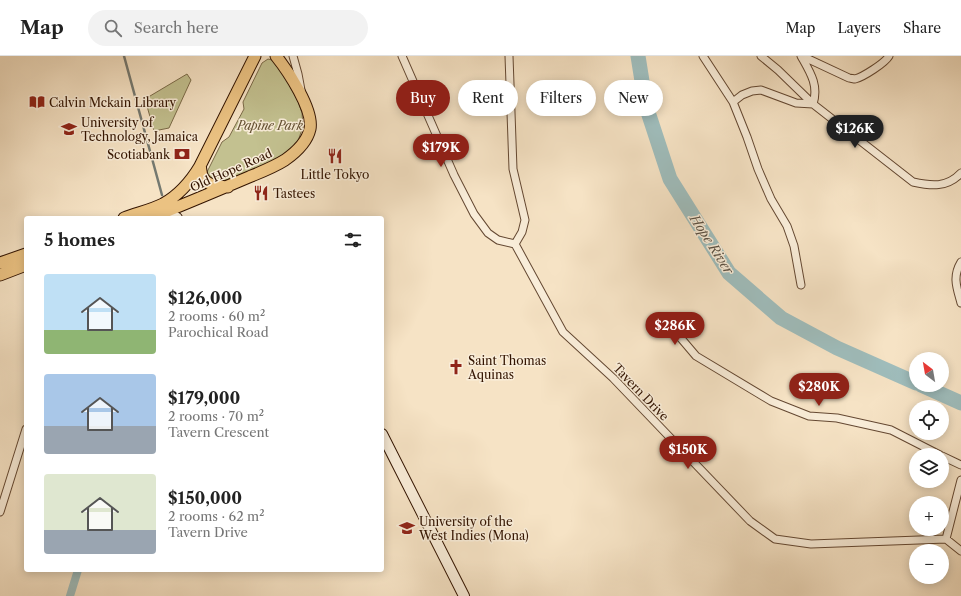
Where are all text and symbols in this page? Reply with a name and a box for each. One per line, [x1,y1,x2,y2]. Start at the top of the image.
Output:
search box [88,10,368,46]
text: Map [20,16,64,39]
icon: search [102,17,124,39]
text: Search here [134,18,219,37]
text: Map [785,19,815,37]
text: Layers [837,19,881,37]
text: Share [903,19,941,37]
chip: Buy [396,80,450,116]
chip: Rent [458,80,518,116]
chip: Filters [526,80,596,116]
chip: New [604,80,663,116]
library icon: Calvin Mckain Library [28,93,46,111]
place label: Calvin Mckain Library [49,95,177,110]
place label: University of Technology, Jamaica [81,115,199,144]
pin: $126K [827,115,883,149]
park label: Papine Park [236,118,304,133]
school or university icon: University of Technology, Jamaica [60,120,78,138]
text: $126K [836,120,874,136]
pin: $179K [413,134,469,168]
text: $179K [422,139,460,155]
bank icon: Scotiabank [173,145,191,163]
street label: Old Hope Road [188,145,275,195]
place label: Scotiabank [107,147,171,162]
restaurant icon: Little Tokyo [326,147,344,165]
place label: Little Tokyo [301,167,369,182]
restaurant icon: Tastees [252,184,270,202]
place label: Tastees [273,186,315,201]
water label: Hope River [686,210,738,278]
icon: filters [342,229,364,251]
text: 5 homes [44,230,115,250]
text: $126,000 [168,288,242,308]
icon: home [76,290,124,338]
text: 2 rooms · 60 m² [168,308,265,324]
pin: $286K [647,312,703,346]
text: $286K [654,317,696,333]
text: Parochical Road [168,324,269,340]
north arrow [909,352,949,392]
map controls [909,352,949,584]
place label: Saint Thomas Aquinas [467,353,546,382]
church icon: Saint Thomas Aquinas [447,358,465,376]
street label: Tavern Drive [610,360,672,424]
pin: $280K [791,373,847,407]
text: $280K [798,378,840,394]
text: $179,000 [168,388,240,408]
icon: home [76,390,124,438]
button: locate [909,400,949,440]
text: 2 rooms · 70 m² [168,408,264,424]
text: Tavern Crescent [168,424,269,440]
pin: $150K [660,436,716,470]
text: $150K [669,441,707,457]
button: layers [909,448,949,488]
text: $150,000 [168,488,242,508]
icon: home [76,490,124,538]
button: + [909,496,949,536]
text: 2 rooms · 62 m² [168,508,265,524]
place label: University of the West Indies (Mona) [418,514,529,543]
school or university icon: University of the West Indies (Mona) [398,519,416,537]
text: Tavern Drive [168,524,248,540]
button: − [909,544,949,584]

